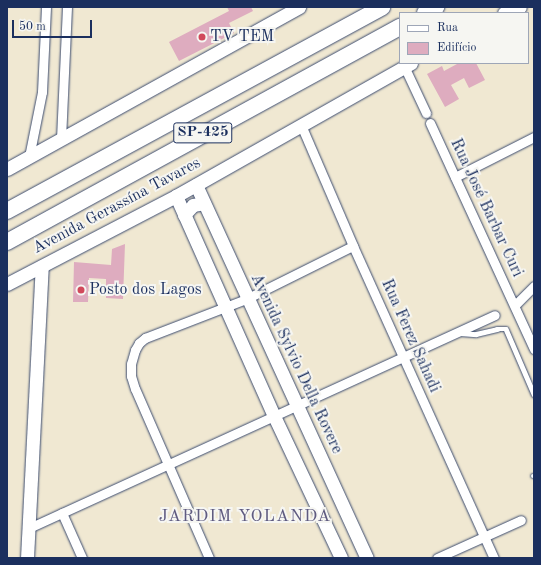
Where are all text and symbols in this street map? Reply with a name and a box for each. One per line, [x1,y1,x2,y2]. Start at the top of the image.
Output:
scale bar [14,12,94,38]
legend [399,12,529,64]
text: 50 m [19,21,46,33]
text: Rua [437,22,458,34]
place label: TV TEM [210,27,274,47]
marker: TV TEM [197,32,207,42]
text: Edifício [437,42,476,54]
road number: SP-425 [173,120,233,146]
street label: Rua José Barbar Curi [445,136,527,280]
street label: Avenida Gerassína Tavares [30,154,204,258]
street label: Avenida Sylvio Della Rovere [246,271,346,457]
street label: Rua Ferez Sahadi [376,276,444,396]
place label: Posto dos Lagos [89,280,202,300]
marker: Posto dos Lagos [76,285,86,295]
district label: JARDIM YOLANDA [159,507,331,527]

